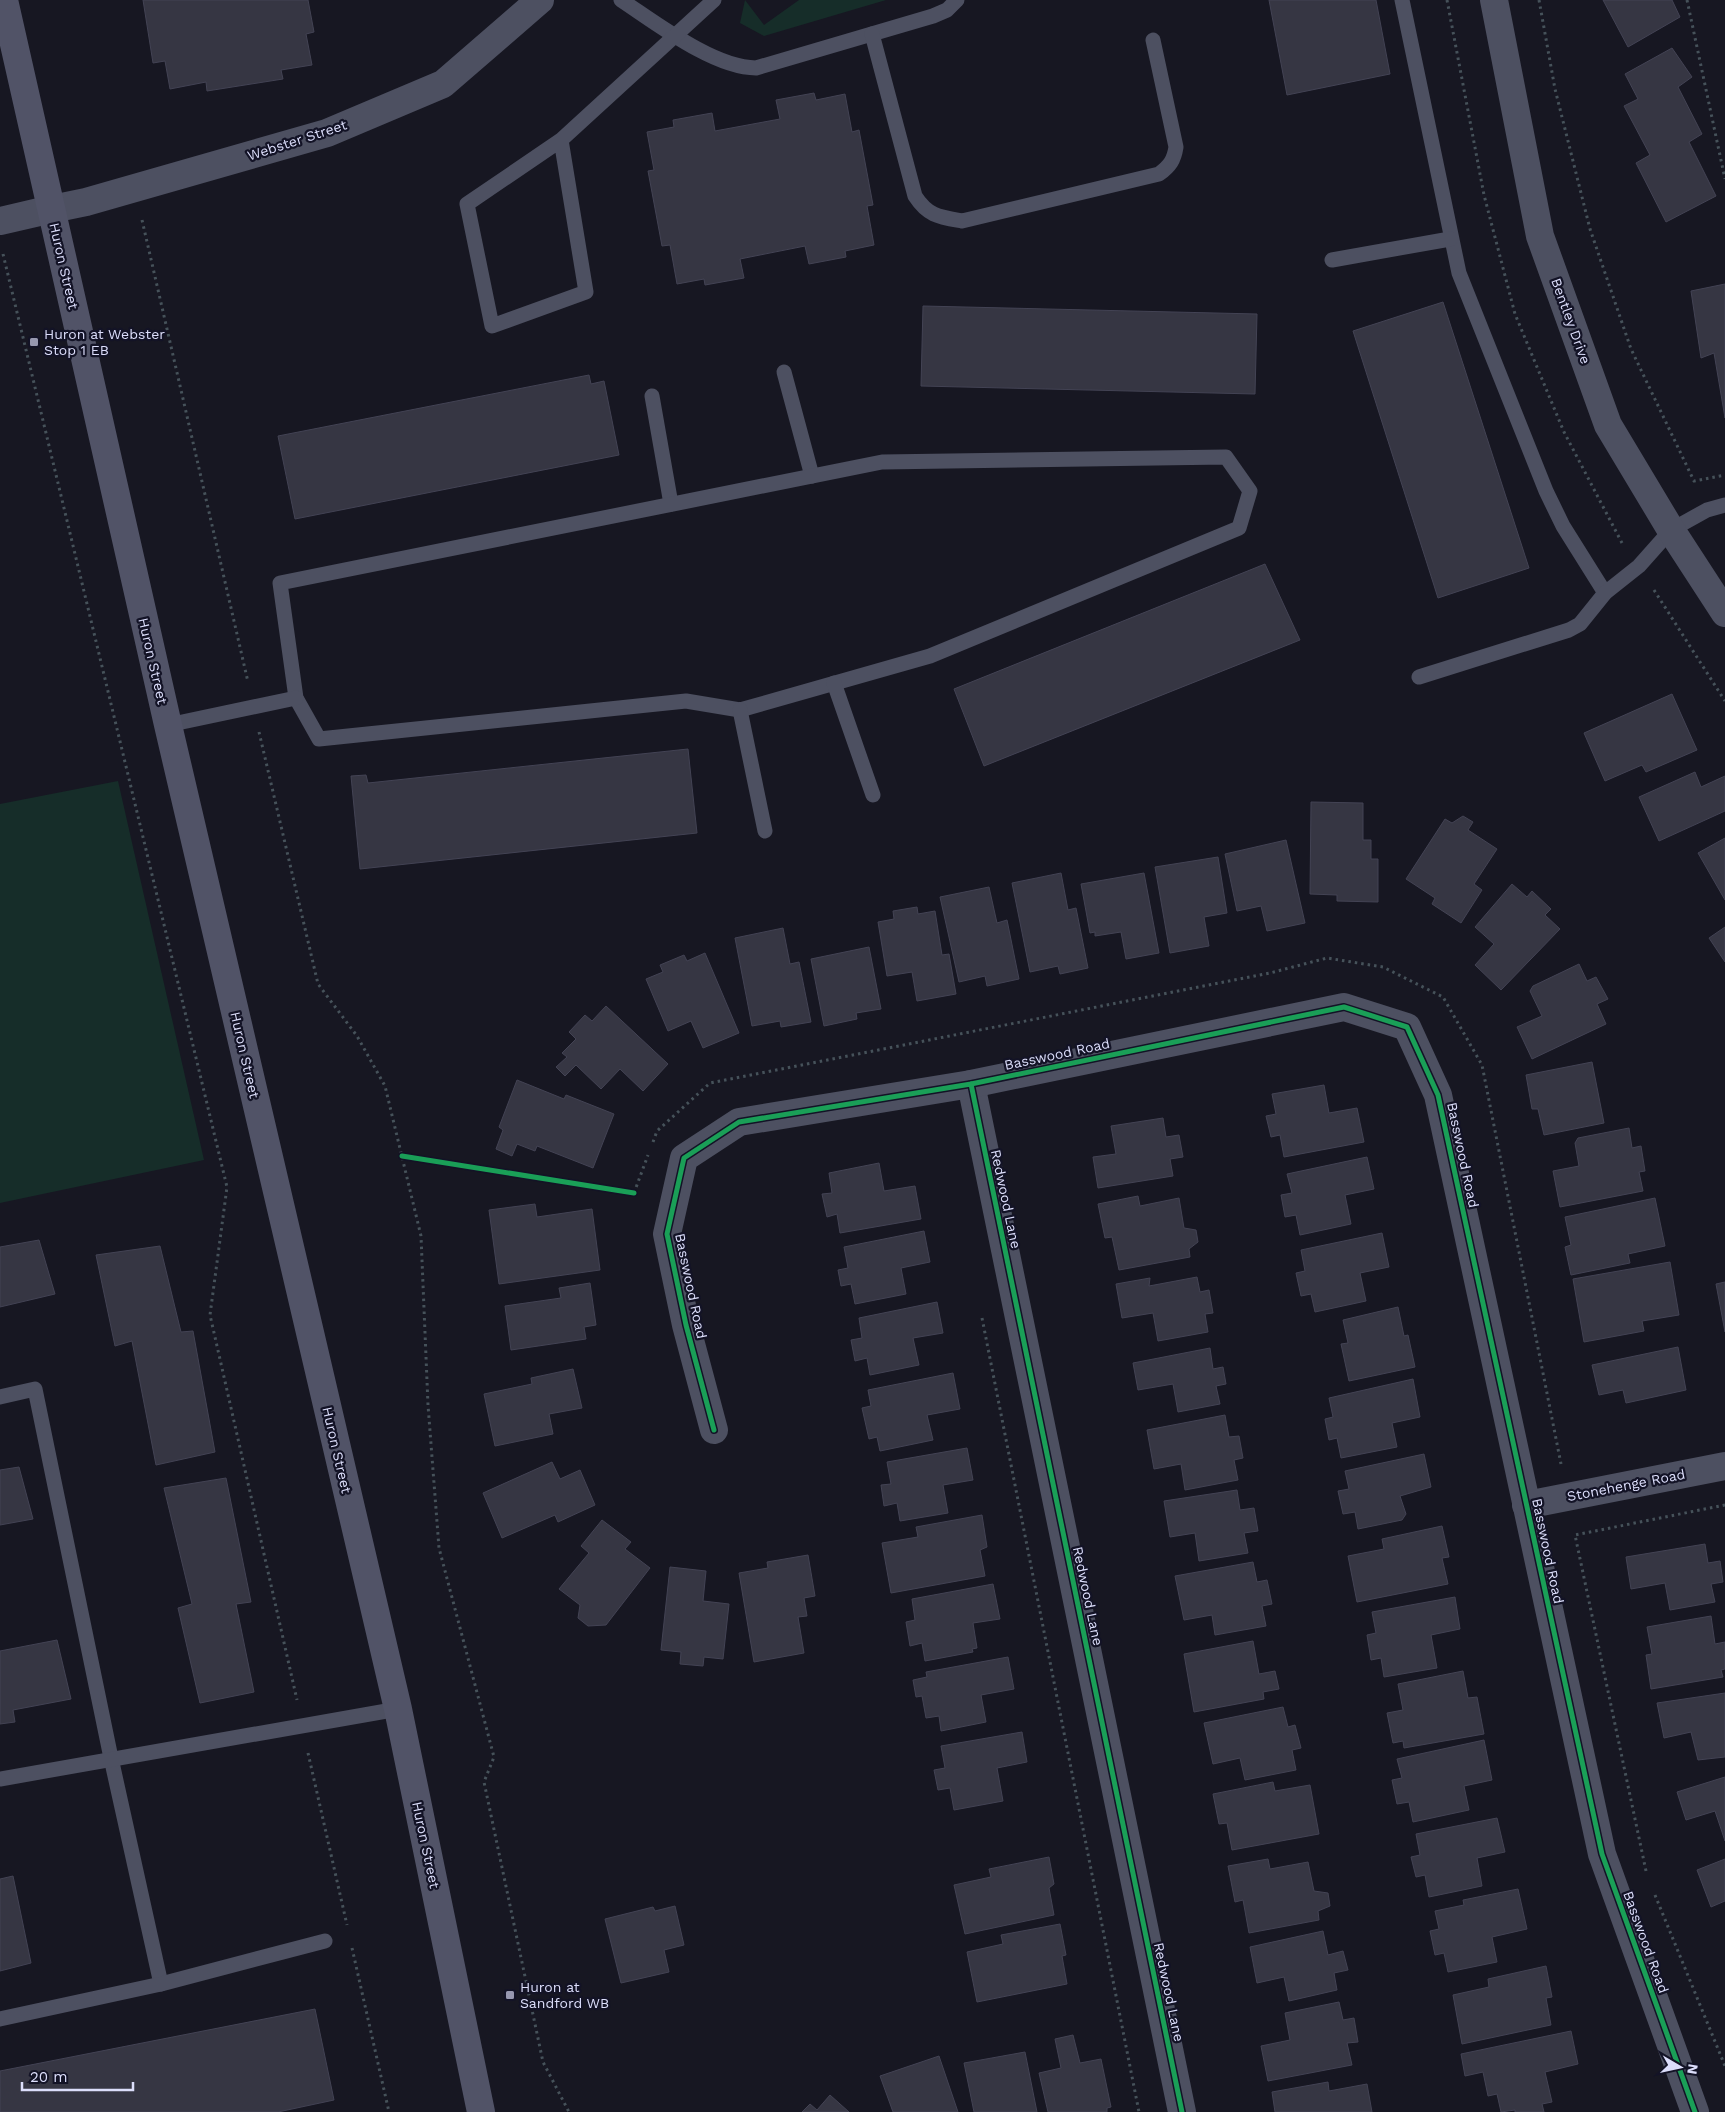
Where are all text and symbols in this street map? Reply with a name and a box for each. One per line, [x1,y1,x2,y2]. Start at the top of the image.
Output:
street label: Webster Street [245,116,349,164]
street label: Huron Street [46,221,82,311]
street label: Bentley Drive [1548,276,1594,366]
place label: Huron at Webster Stop 1 EB [44,326,165,358]
marker: Huron at Webster Stop 1 EB [28,336,40,348]
street label: Huron Street [135,616,171,706]
street label: Huron Street [227,1010,263,1100]
street label: Basswood Road [1003,1035,1111,1073]
street label: Basswood Road [1444,1101,1482,1209]
street label: Redwood Lane [988,1148,1024,1250]
street label: Basswood Road [672,1232,710,1340]
street label: Huron Street [319,1405,355,1495]
street label: Stonehenge Road [1566,1466,1686,1504]
street label: Basswood Road [1529,1497,1567,1605]
street label: Redwood Lane [1070,1545,1106,1647]
street label: Huron Street [409,1800,443,1890]
street label: Basswood Road [1620,1889,1672,1995]
street label: Redwood Lane [1151,1941,1187,2043]
place label: Huron at Sandford WB [520,1979,609,2011]
marker: Huron at Sandford WB [504,1989,516,2001]
north arrow [1655,2042,1705,2092]
scale bar [22,2060,134,2092]
text: N [1684,2063,1702,2075]
text: 20 m [30,2068,68,2086]

